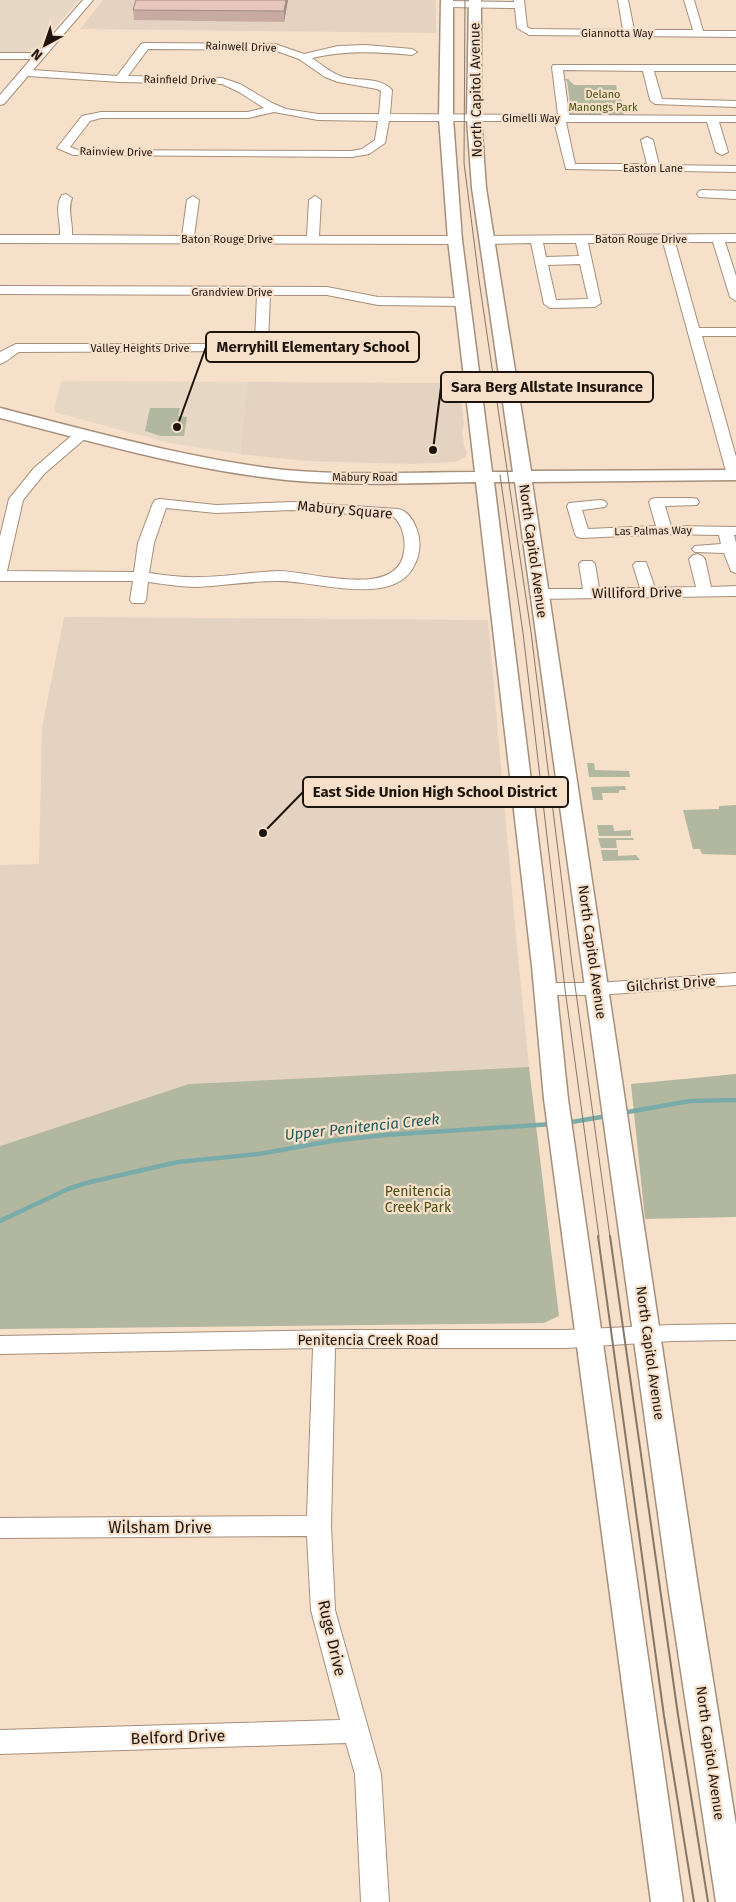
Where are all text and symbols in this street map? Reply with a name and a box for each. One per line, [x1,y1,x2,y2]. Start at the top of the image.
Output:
north arrow [20,20,70,70]
street label: North Capitol Avenue [466,22,486,158]
street label: Giannotta Way [581,27,654,40]
street label: Rainwell Drive [205,39,277,55]
text: N [28,45,46,64]
street label: Rainfield Drive [143,73,217,87]
park label: Delano Manongs Park [568,88,638,114]
street label: Gimelli Way [502,112,561,125]
street label: Rainview Drive [79,145,153,159]
street label: Easton Lane [623,162,683,175]
street label: Baton Rouge Drive [181,233,273,246]
street label: Baton Rouge Drive [595,233,687,246]
street label: Grandview Drive [192,286,272,299]
callout: Merryhill Elementary School [206,332,419,362]
text: Merryhill Elementary School [217,338,410,356]
street label: Valley Heights Drive [91,342,189,355]
callout: Sara Berg Allstate Insurance [441,372,653,402]
text: Sara Berg Allstate Insurance [451,378,643,396]
street label: Mabury Road [332,471,398,484]
street label: North Capitol Avenue [515,483,551,619]
street label: Mabury Square [297,497,393,523]
street label: Las Palmas Way [614,524,692,538]
street label: Williford Drive [592,584,682,602]
callout: East Side Union High School District [303,777,568,807]
text: East Side Union High School District [313,783,557,801]
street label: North Capitol Avenue [574,884,610,1020]
street label: Gilchrist Drive [626,972,716,996]
water label: Upper Penitencia Creek [284,1110,440,1144]
park label: Penitencia Creek Park [385,1183,452,1216]
street label: North Capitol Avenue [632,1285,668,1421]
street label: Penitencia Creek Road [297,1332,439,1349]
street label: Wilsham Drive [108,1518,212,1537]
street label: Ruge Drive [314,1598,350,1678]
street label: North Capitol Avenue [692,1685,728,1821]
street label: Belford Drive [130,1726,226,1748]

